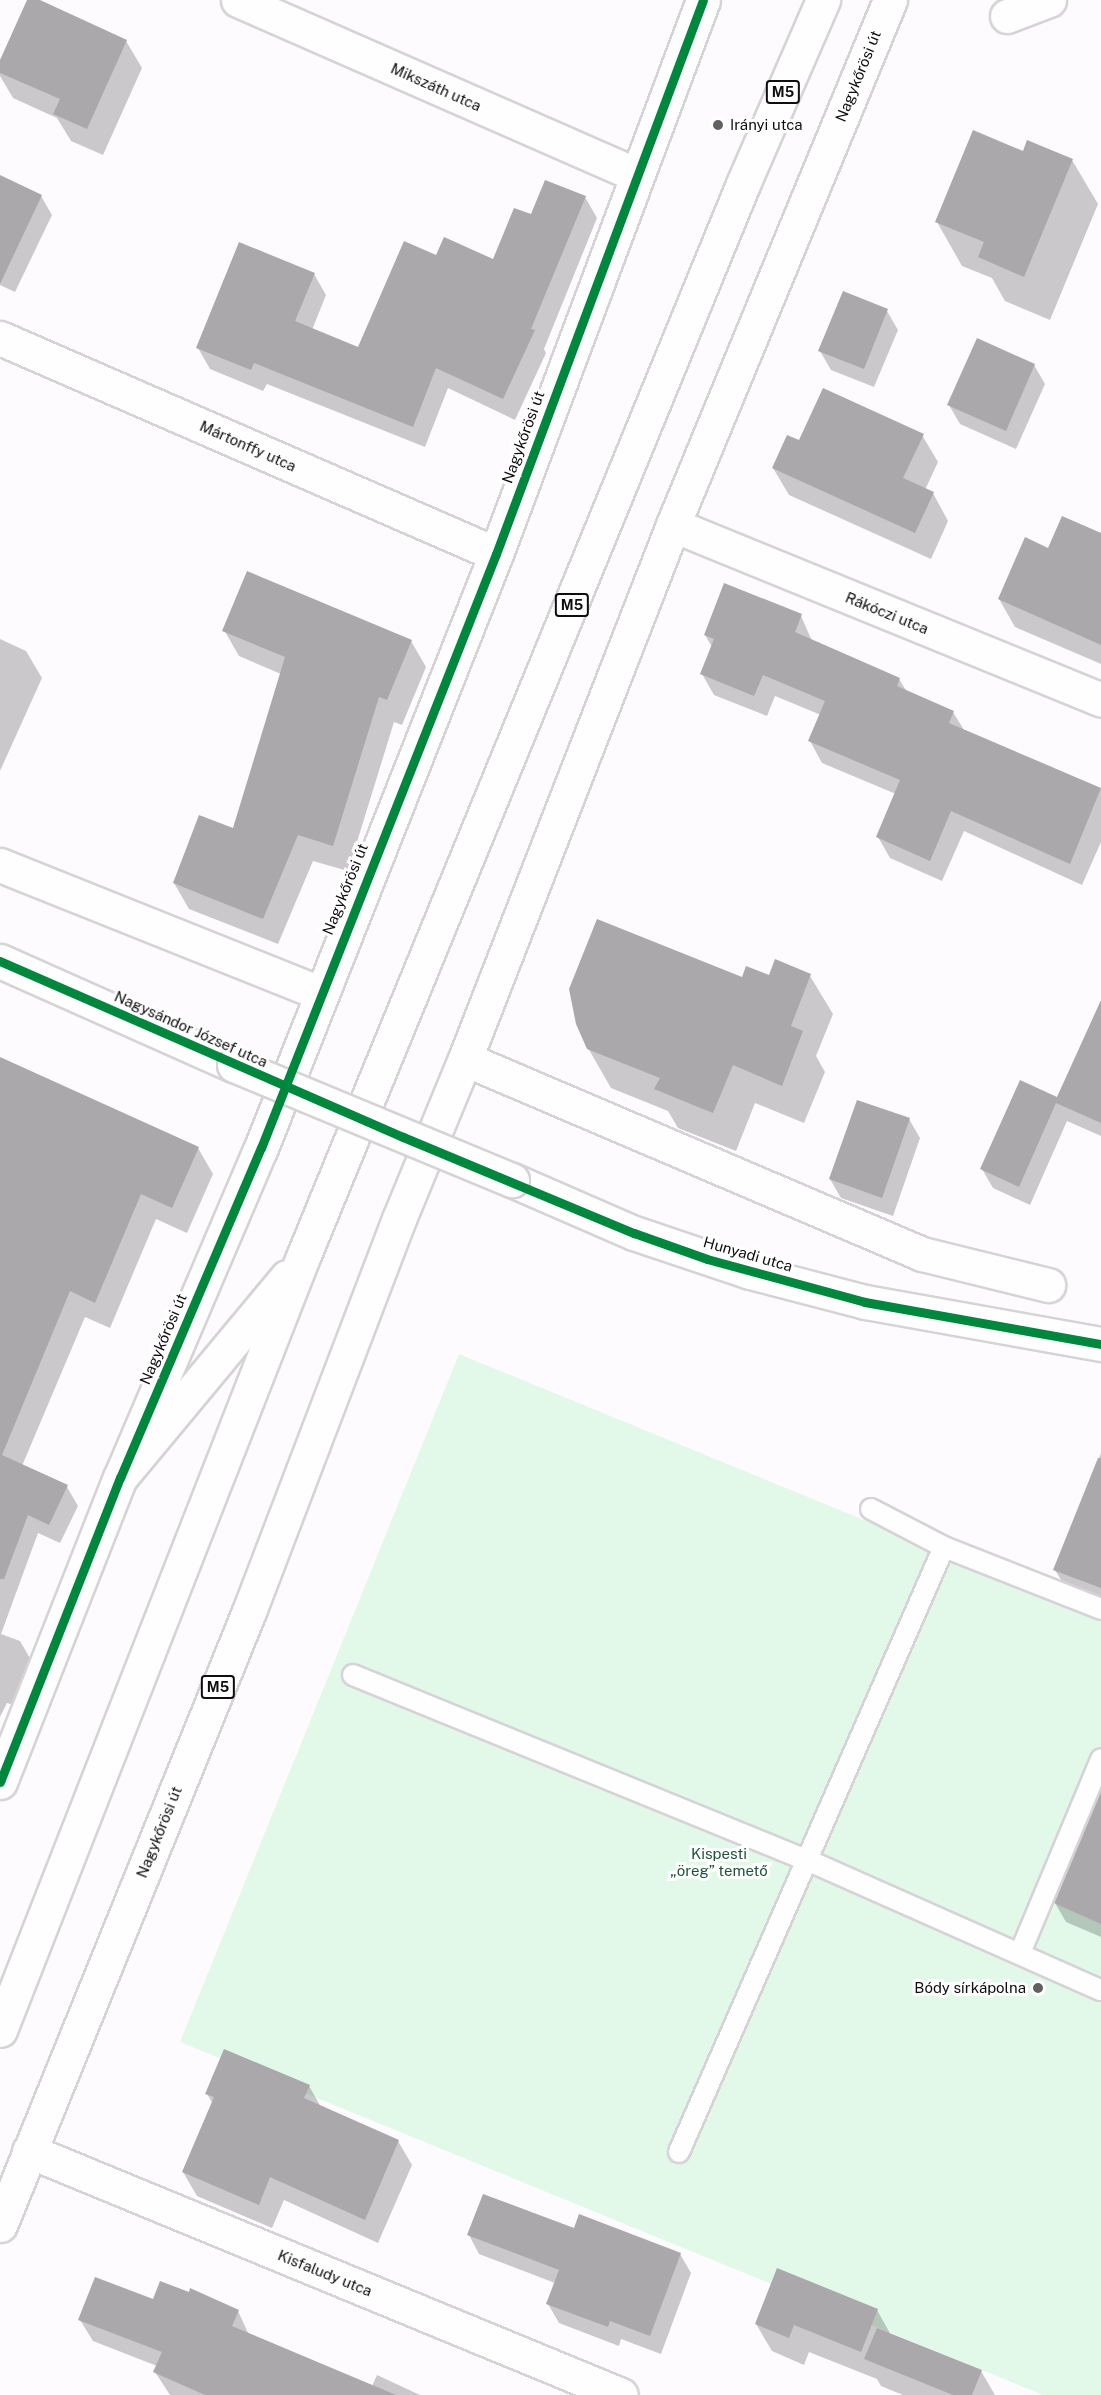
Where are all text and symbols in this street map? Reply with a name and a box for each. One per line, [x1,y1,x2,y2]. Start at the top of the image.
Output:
street label: Nagykőrösi út [831,28,885,124]
street label: Mikszáth utca [388,59,484,115]
road number: M5 [765,81,801,103]
place label: Irányi utca [730,116,803,134]
marker: Irányi utca [711,118,725,132]
street label: Nagykőrösi út [498,388,548,486]
street label: Mártonffy utca [197,417,299,475]
street label: Rákóczi utca [843,588,931,638]
road number: M5 [554,594,590,616]
street label: Nagykőrösi út [318,841,372,937]
street label: Nagysándor József utca [112,987,270,1071]
street label: Hunyadi utca [701,1233,795,1275]
street label: Nagykőrösi út [136,1291,190,1387]
road number: M5 [200,1676,236,1698]
street label: Nagykőrösi út [132,1784,186,1880]
park label: Kispesti „öreg” temető [670,1844,768,1879]
place label: Bódy sírkápolna [914,1979,1026,1997]
marker: Bódy sírkápolna [1031,1981,1045,1995]
street label: Kisfaludy utca [275,2246,375,2300]

